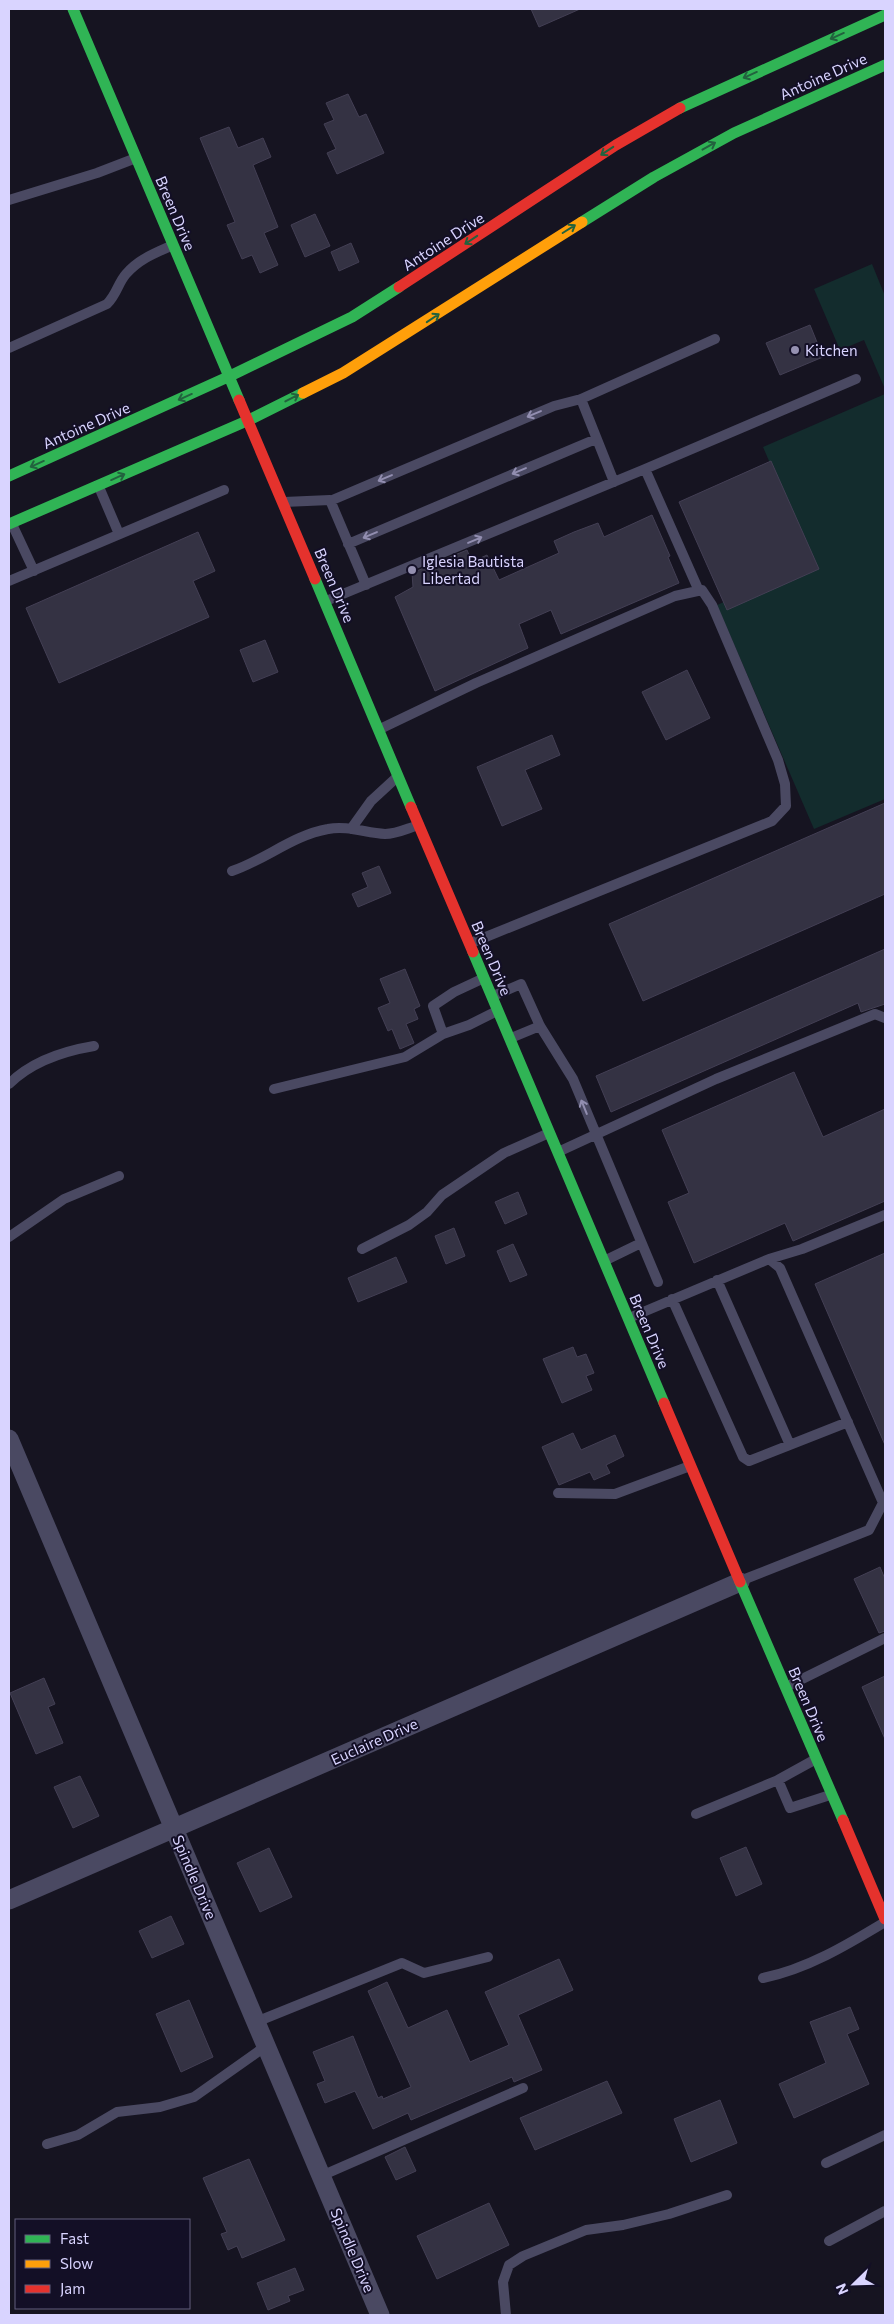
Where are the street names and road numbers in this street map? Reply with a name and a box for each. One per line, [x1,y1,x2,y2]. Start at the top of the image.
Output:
street label: Antoine Drive [777,49,869,103]
street label: Breen Drive [152,173,200,253]
street label: Antoine Drive [399,208,487,274]
street label: Antoine Drive [40,398,132,452]
street label: Breen Drive [311,545,359,625]
street label: Breen Drive [468,918,516,998]
street label: Breen Drive [626,1291,674,1371]
street label: Breen Drive [785,1664,833,1744]
street label: Euclaire Drive [328,1714,420,1768]
street label: Spindle Drive [169,1832,221,1922]
street label: Spindle Drive [327,2205,379,2295]

